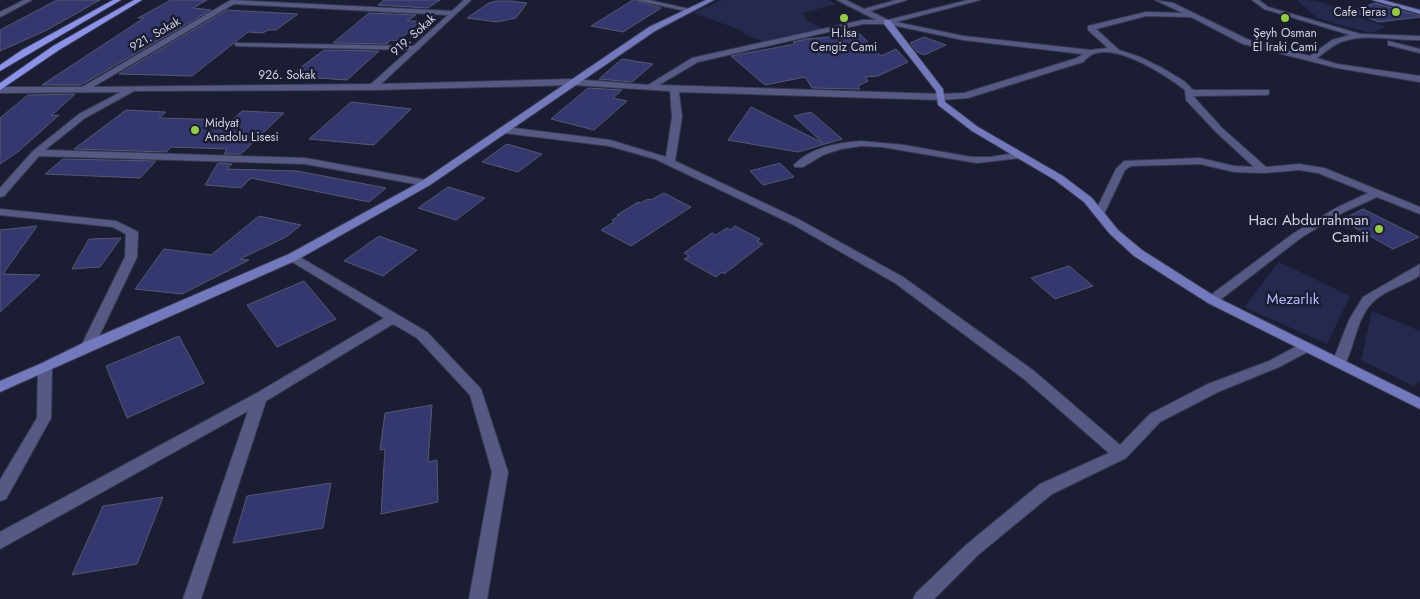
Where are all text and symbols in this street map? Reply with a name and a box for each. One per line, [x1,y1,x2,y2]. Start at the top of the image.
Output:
place label: Cafe Teras [1334,3,1386,21]
marker: Cafe Teras [1390,6,1402,18]
street label: 919. Sokak [387,9,440,60]
street label: 921. Sokak [126,12,184,56]
marker: H.İsa Cengiz Cami [838,12,850,24]
marker: Şeyh Osman El Iraki Cami [1279,12,1291,24]
place label: H.İsa Cengiz Cami [811,24,877,56]
place label: Şeyh Osman El Iraki Cami [1253,24,1317,56]
street label: 926. Sokak [258,66,316,84]
place label: Midyat Anadolu Lisesi [205,114,279,146]
marker: Midyat Anadolu Lisesi [189,124,201,136]
place label: Hacı Abdurrahman Camii [1248,209,1369,248]
marker: Hacı Abdurrahman Camii [1373,223,1385,235]
park label: Mezarlık [1267,288,1320,310]

